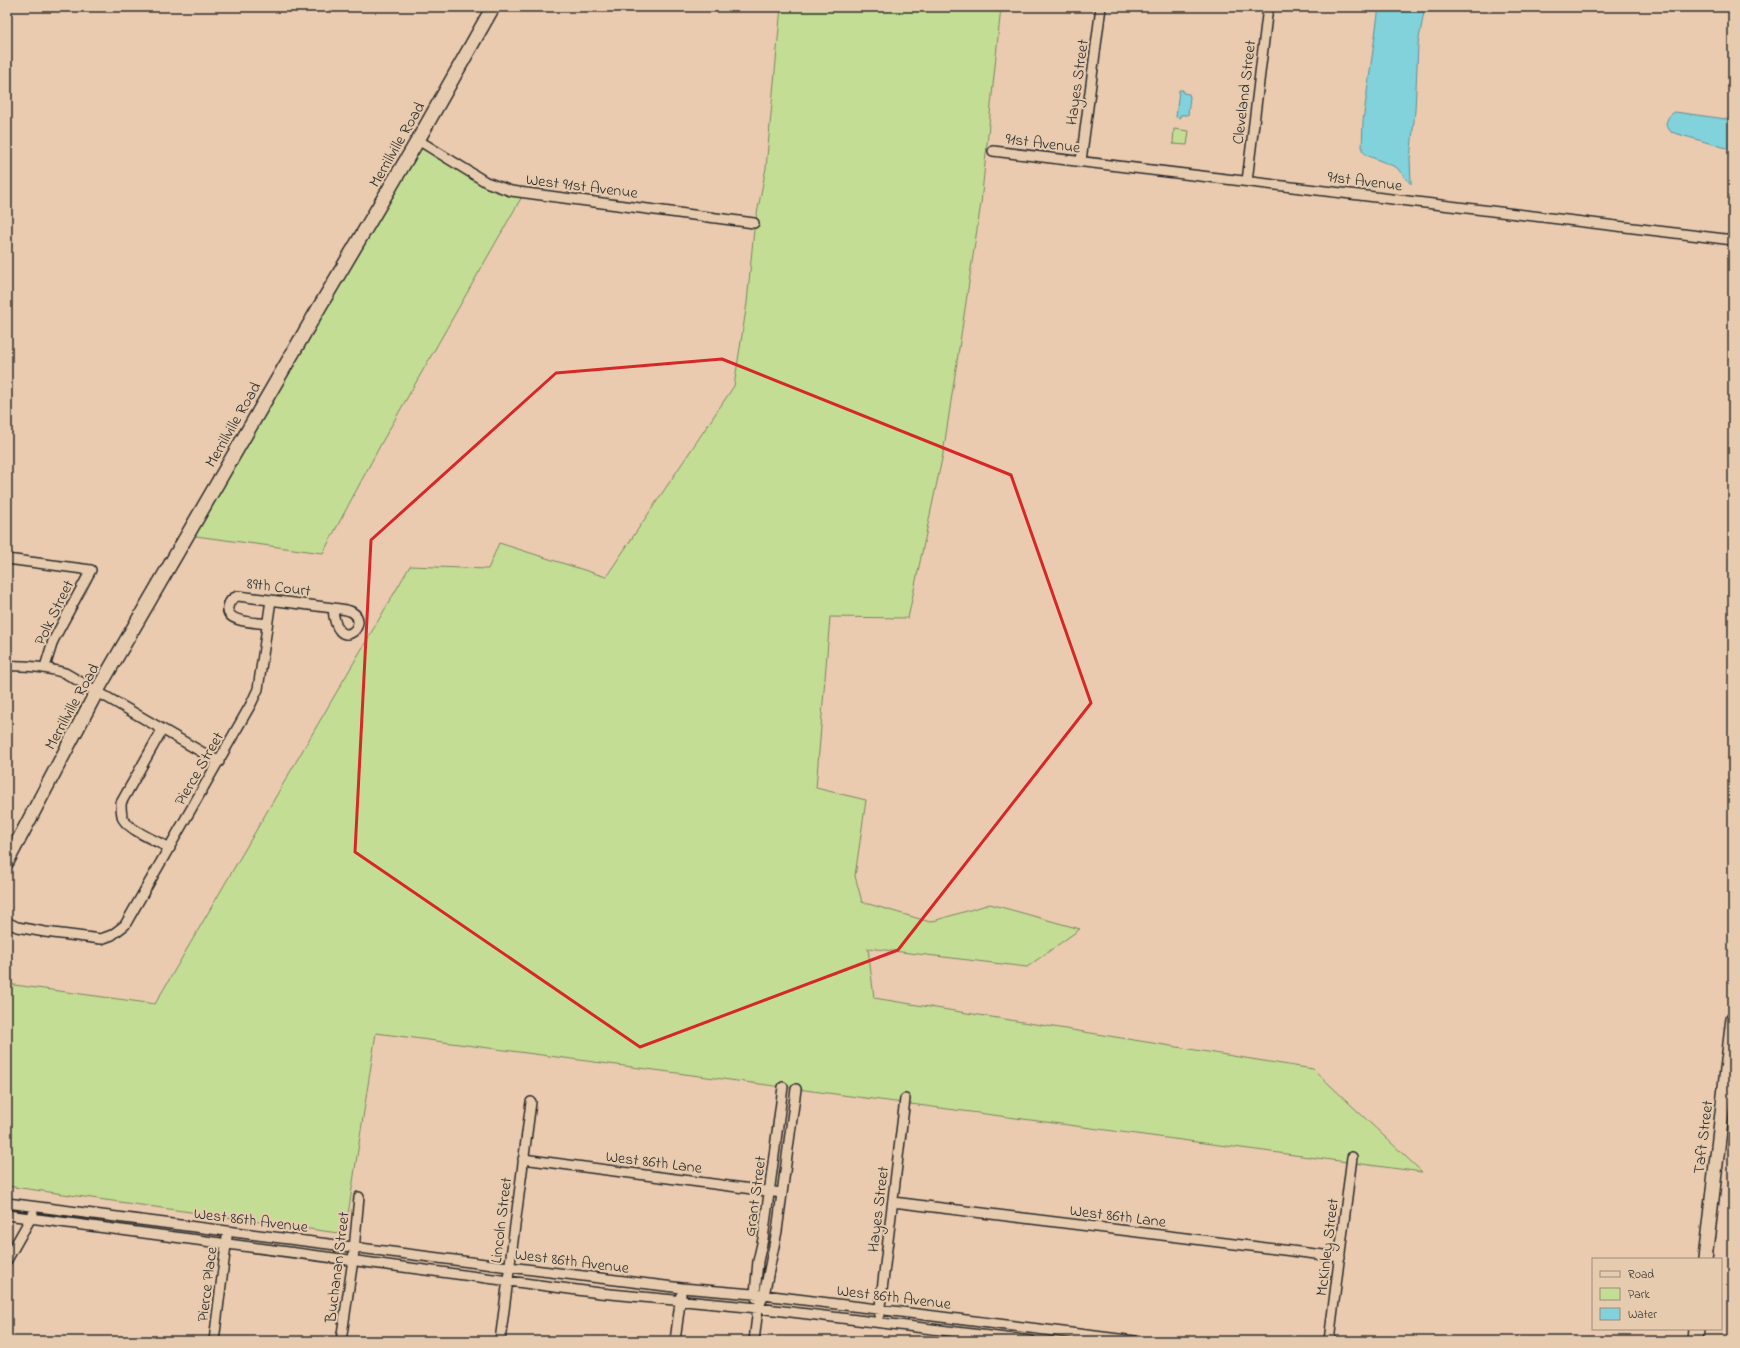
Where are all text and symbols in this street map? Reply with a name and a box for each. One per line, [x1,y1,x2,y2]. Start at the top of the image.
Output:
street label: Hayes Street [1060,37,1096,127]
street label: Cleveland Street [1227,38,1263,146]
street label: Merrillville Road [363,98,432,192]
street label: 91st Avenue [1004,127,1082,161]
street label: 91st Avenue [1326,165,1404,199]
street label: West 91st Avenue [525,168,640,206]
street label: Merrillville Road [199,378,268,472]
street label: 89th Court [245,572,313,604]
street label: Polk Street [29,576,81,650]
street label: Merrillville Road [39,659,106,755]
street label: Pierce Street [169,727,231,810]
street label: Taft Street [1688,1098,1720,1176]
street label: West 86th Lane [604,1145,704,1181]
street label: Grant Street [738,1154,774,1238]
street label: Hayes Street [862,1164,896,1254]
street label: Lincoln Street [485,1175,519,1265]
street label: McKinley Street [1310,1196,1346,1298]
street label: West 86th Lane [1068,1199,1168,1235]
street label: West 86th Avenue [192,1202,310,1240]
street label: Buchanan Street [319,1210,357,1325]
street label: West 86th Avenue [513,1243,631,1281]
street label: Pierce Place [191,1244,225,1323]
legend [1592,1258,1722,1330]
text: Road [1628,1266,1654,1284]
street label: West 86th Avenue [835,1279,953,1317]
text: Park [1628,1286,1650,1304]
text: Water [1628,1306,1657,1324]

